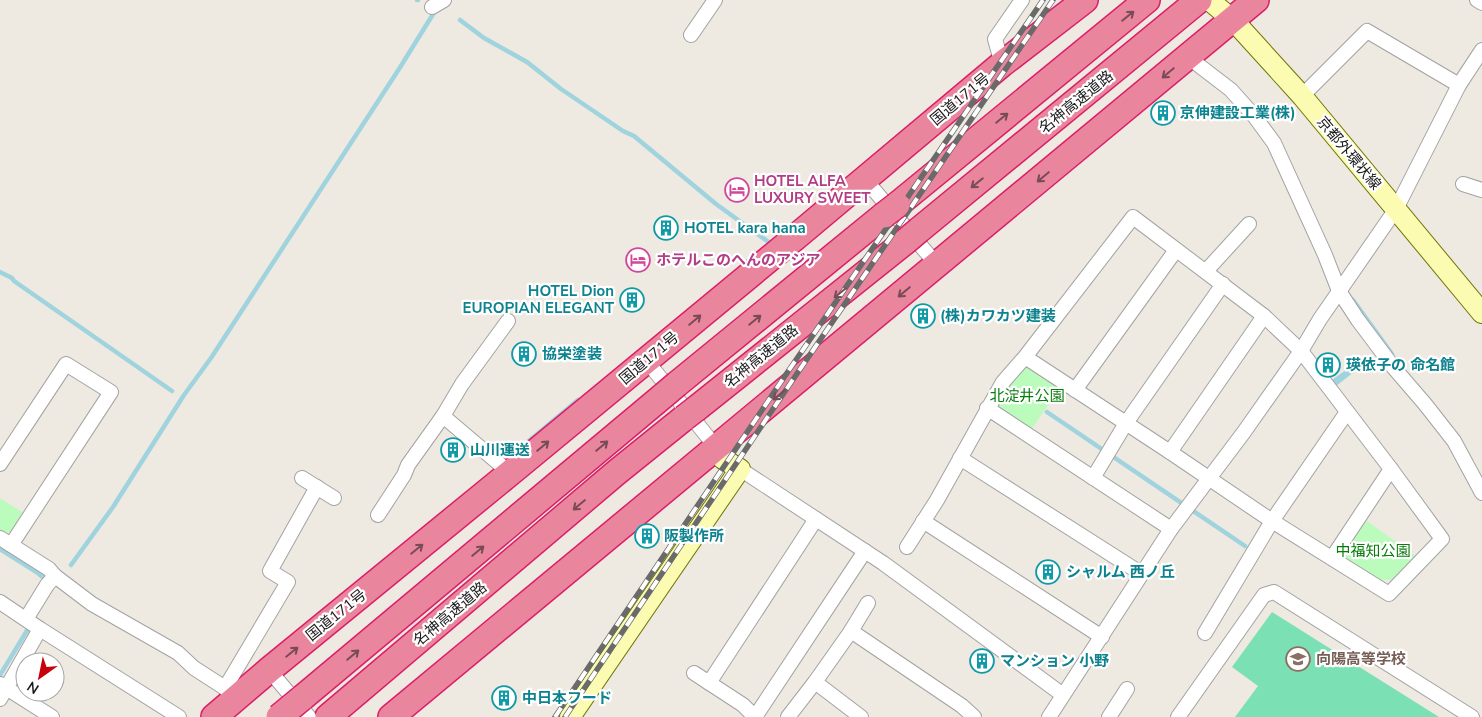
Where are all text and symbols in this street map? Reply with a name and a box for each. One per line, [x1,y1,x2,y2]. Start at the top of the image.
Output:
one-way arrow [1122,10,1135,21]
street label: 名神高速道路 [1035,66,1117,138]
street label: 国道171号 [926,68,994,130]
one-way arrow [1162,68,1175,79]
building icon: 京伸建設工業(株) [1150,100,1176,126]
place label: 京伸建設工業(株) [1180,103,1296,123]
street label: 京都外環状線 [1312,112,1386,194]
one-way arrow [996,113,1009,124]
place label: HOTEL ALFA LUXURY SWEET [754,171,871,208]
one-way arrow [1037,171,1050,182]
hotel icon: HOTEL ALFA LUXURY SWEET [724,177,750,203]
one-way arrow [971,177,984,188]
building icon: HOTEL kara hana [653,215,679,241]
place label: HOTEL kara hana [684,218,806,238]
hotel icon: ホテルこのへんのアジア [625,247,651,273]
place label: ホテルこのへんのアジア [656,250,820,270]
place label: HOTEL Dion EUROPIAN ELEGANT [462,281,615,318]
one-way arrow [898,286,911,297]
building icon: HOTEL Dion EUROPIAN ELEGANT [619,287,645,313]
one-way arrow [834,287,847,298]
building icon: (株)カワカツ建装 [910,303,936,329]
place label: (株)カワカツ建装 [940,306,1056,326]
one-way arrow [689,314,702,325]
one-way arrow [749,315,762,326]
street label: 名神高速道路 [720,320,802,392]
street label: 国道171号 [615,327,683,389]
building icon: 協栄塗装 [511,341,537,367]
place label: 協栄塗装 [542,344,602,364]
building icon: 瑛依子の 命名館 [1315,352,1341,378]
place label: 瑛依子の 命名館 [1346,355,1455,375]
park label: 北淀井公園 [989,386,1065,406]
one-way arrow [773,390,786,401]
building icon: 山川運送 [440,437,466,463]
place label: 山川運送 [470,440,530,460]
one-way arrow [536,440,549,451]
one-way arrow [595,441,608,452]
one-way arrow [572,499,585,510]
building icon: 阪製作所 [634,523,660,549]
place label: 阪製作所 [664,526,724,546]
park label: 中福知公園 [1335,541,1411,561]
one-way arrow [411,543,424,554]
one-way arrow [471,546,484,557]
building icon: シャルム 西ノ丘 [1035,559,1061,585]
place label: シャルム 西ノ丘 [1066,562,1175,582]
street label: 名神高速道路 [409,577,491,651]
street label: 国道171号 [302,585,370,645]
one-way arrow [285,646,298,657]
school or university icon: 向陽高等学校 [1285,646,1311,672]
building icon: マンション 小野 [969,648,995,674]
place label: 向陽高等学校 [1316,649,1406,669]
one-way arrow [347,650,360,661]
place label: マンション 小野 [1000,651,1109,671]
north arrow [15,652,65,702]
text: N [24,677,43,698]
building icon: 中日本フード [491,685,517,711]
place label: 中日本フード [522,688,612,708]

